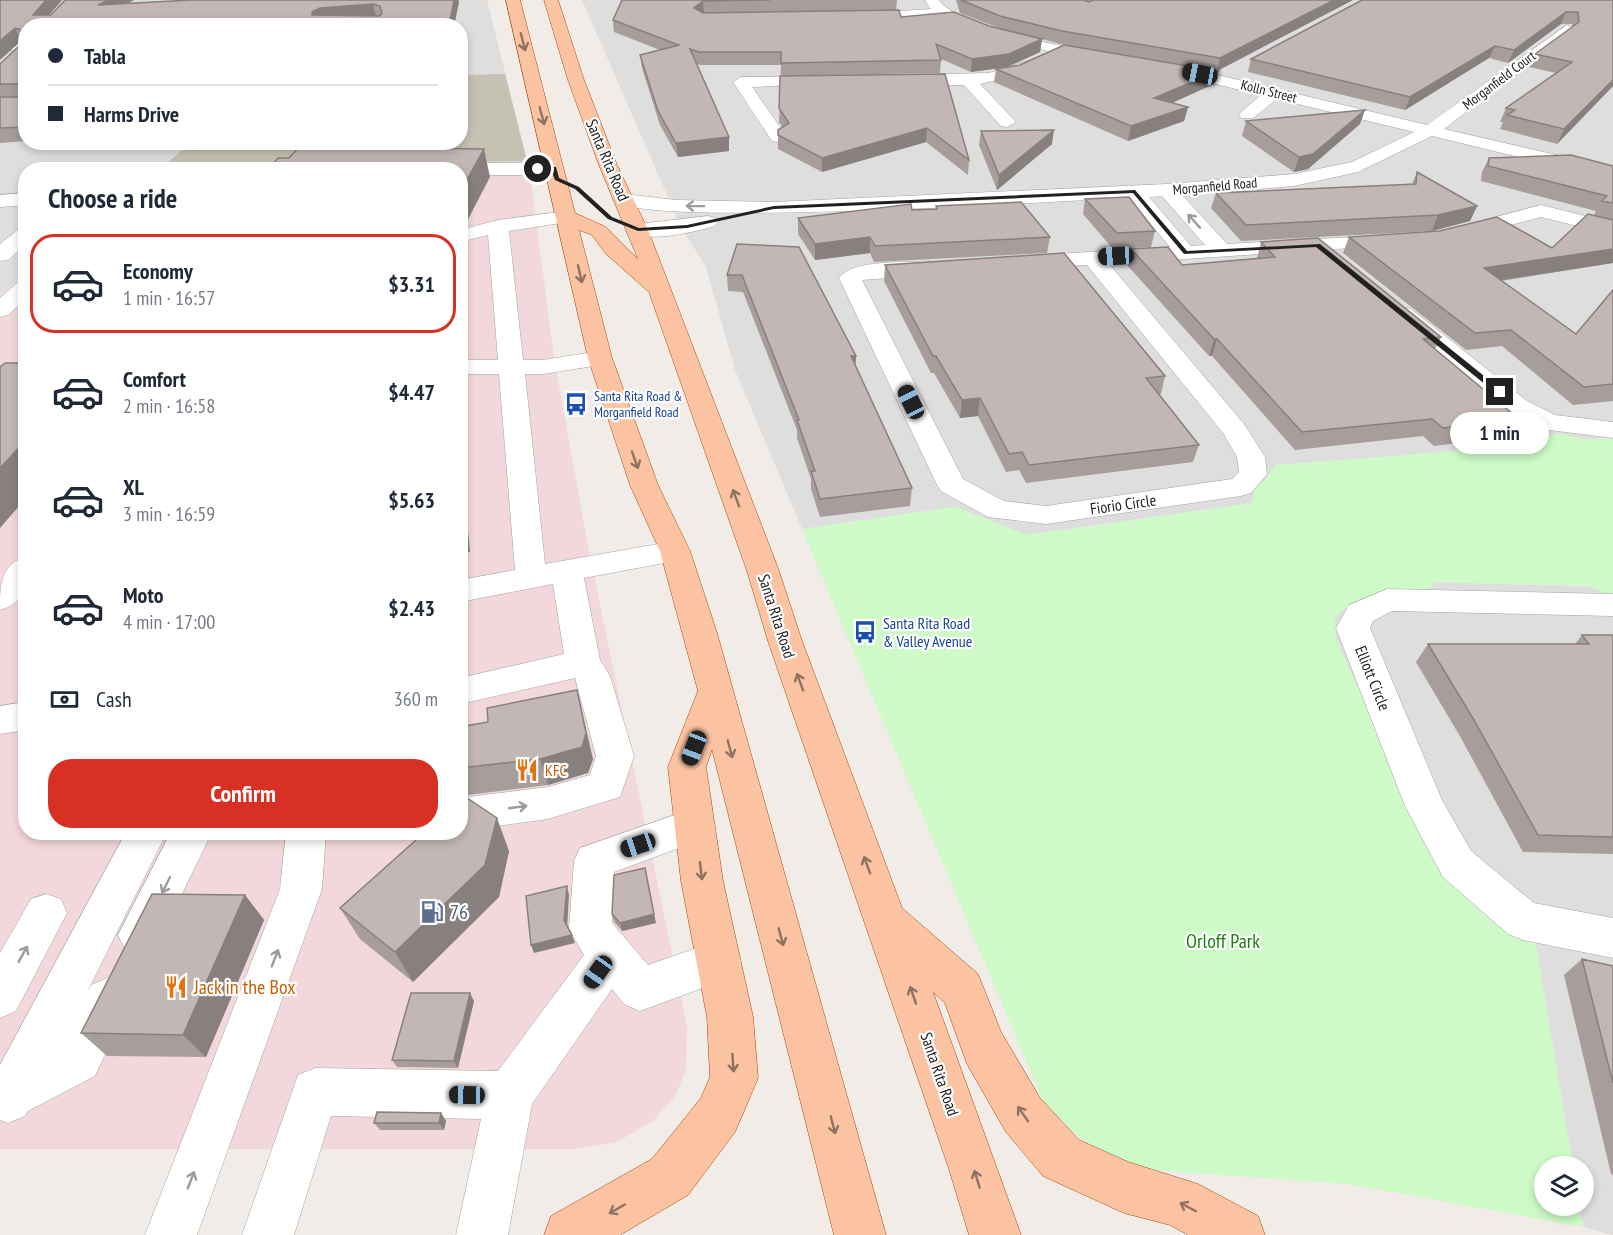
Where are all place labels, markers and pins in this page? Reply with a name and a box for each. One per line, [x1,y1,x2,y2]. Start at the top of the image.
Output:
place label: Santa Rita Road & Morganfield Road [594,387,682,421]
bus stop icon: Santa Rita Road & Morganfield Road [563,391,589,417]
place label: Santa Rita Road & Valley Avenue [883,613,972,651]
bus stop icon: Santa Rita Road & Valley Avenue [852,619,878,645]
restaurant icon: KFC [514,757,540,783]
place label: KFC [545,760,567,780]
fuel station icon: 76 [419,899,445,925]
place label: 76 [450,899,468,925]
restaurant icon: Jack in the Box [163,974,189,1000]
place label: Jack in the Box [193,974,296,1000]

